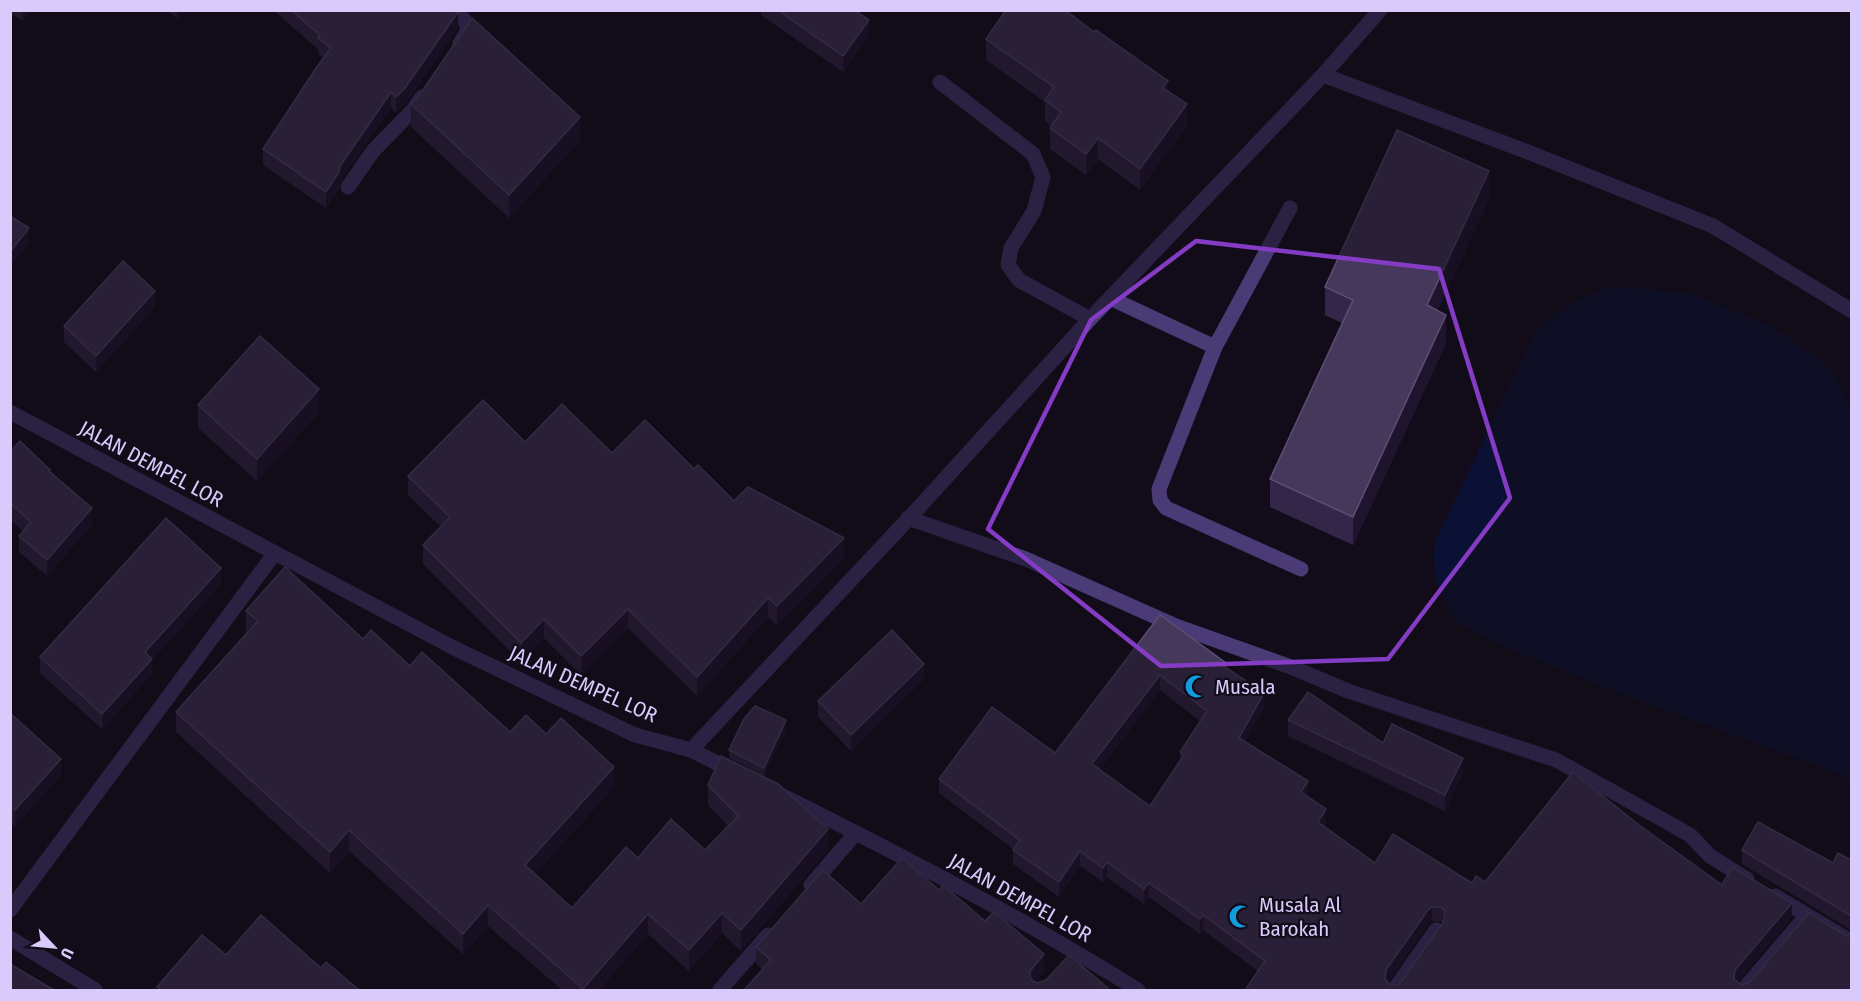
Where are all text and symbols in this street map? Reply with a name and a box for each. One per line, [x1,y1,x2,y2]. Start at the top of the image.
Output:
street label: JALAN DEMPEL LOR [74,415,228,513]
street label: JALAN DEMPEL LOR [505,640,662,729]
mosque icon: Musala [1184,674,1210,700]
place label: Musala [1215,674,1276,700]
street label: JALAN DEMPEL LOR [944,848,1097,948]
place label: Musala Al Barokah [1259,892,1342,942]
mosque icon: Musala Al Barokah [1228,904,1254,930]
north arrow [24,917,84,977]
text: U [56,945,78,962]

